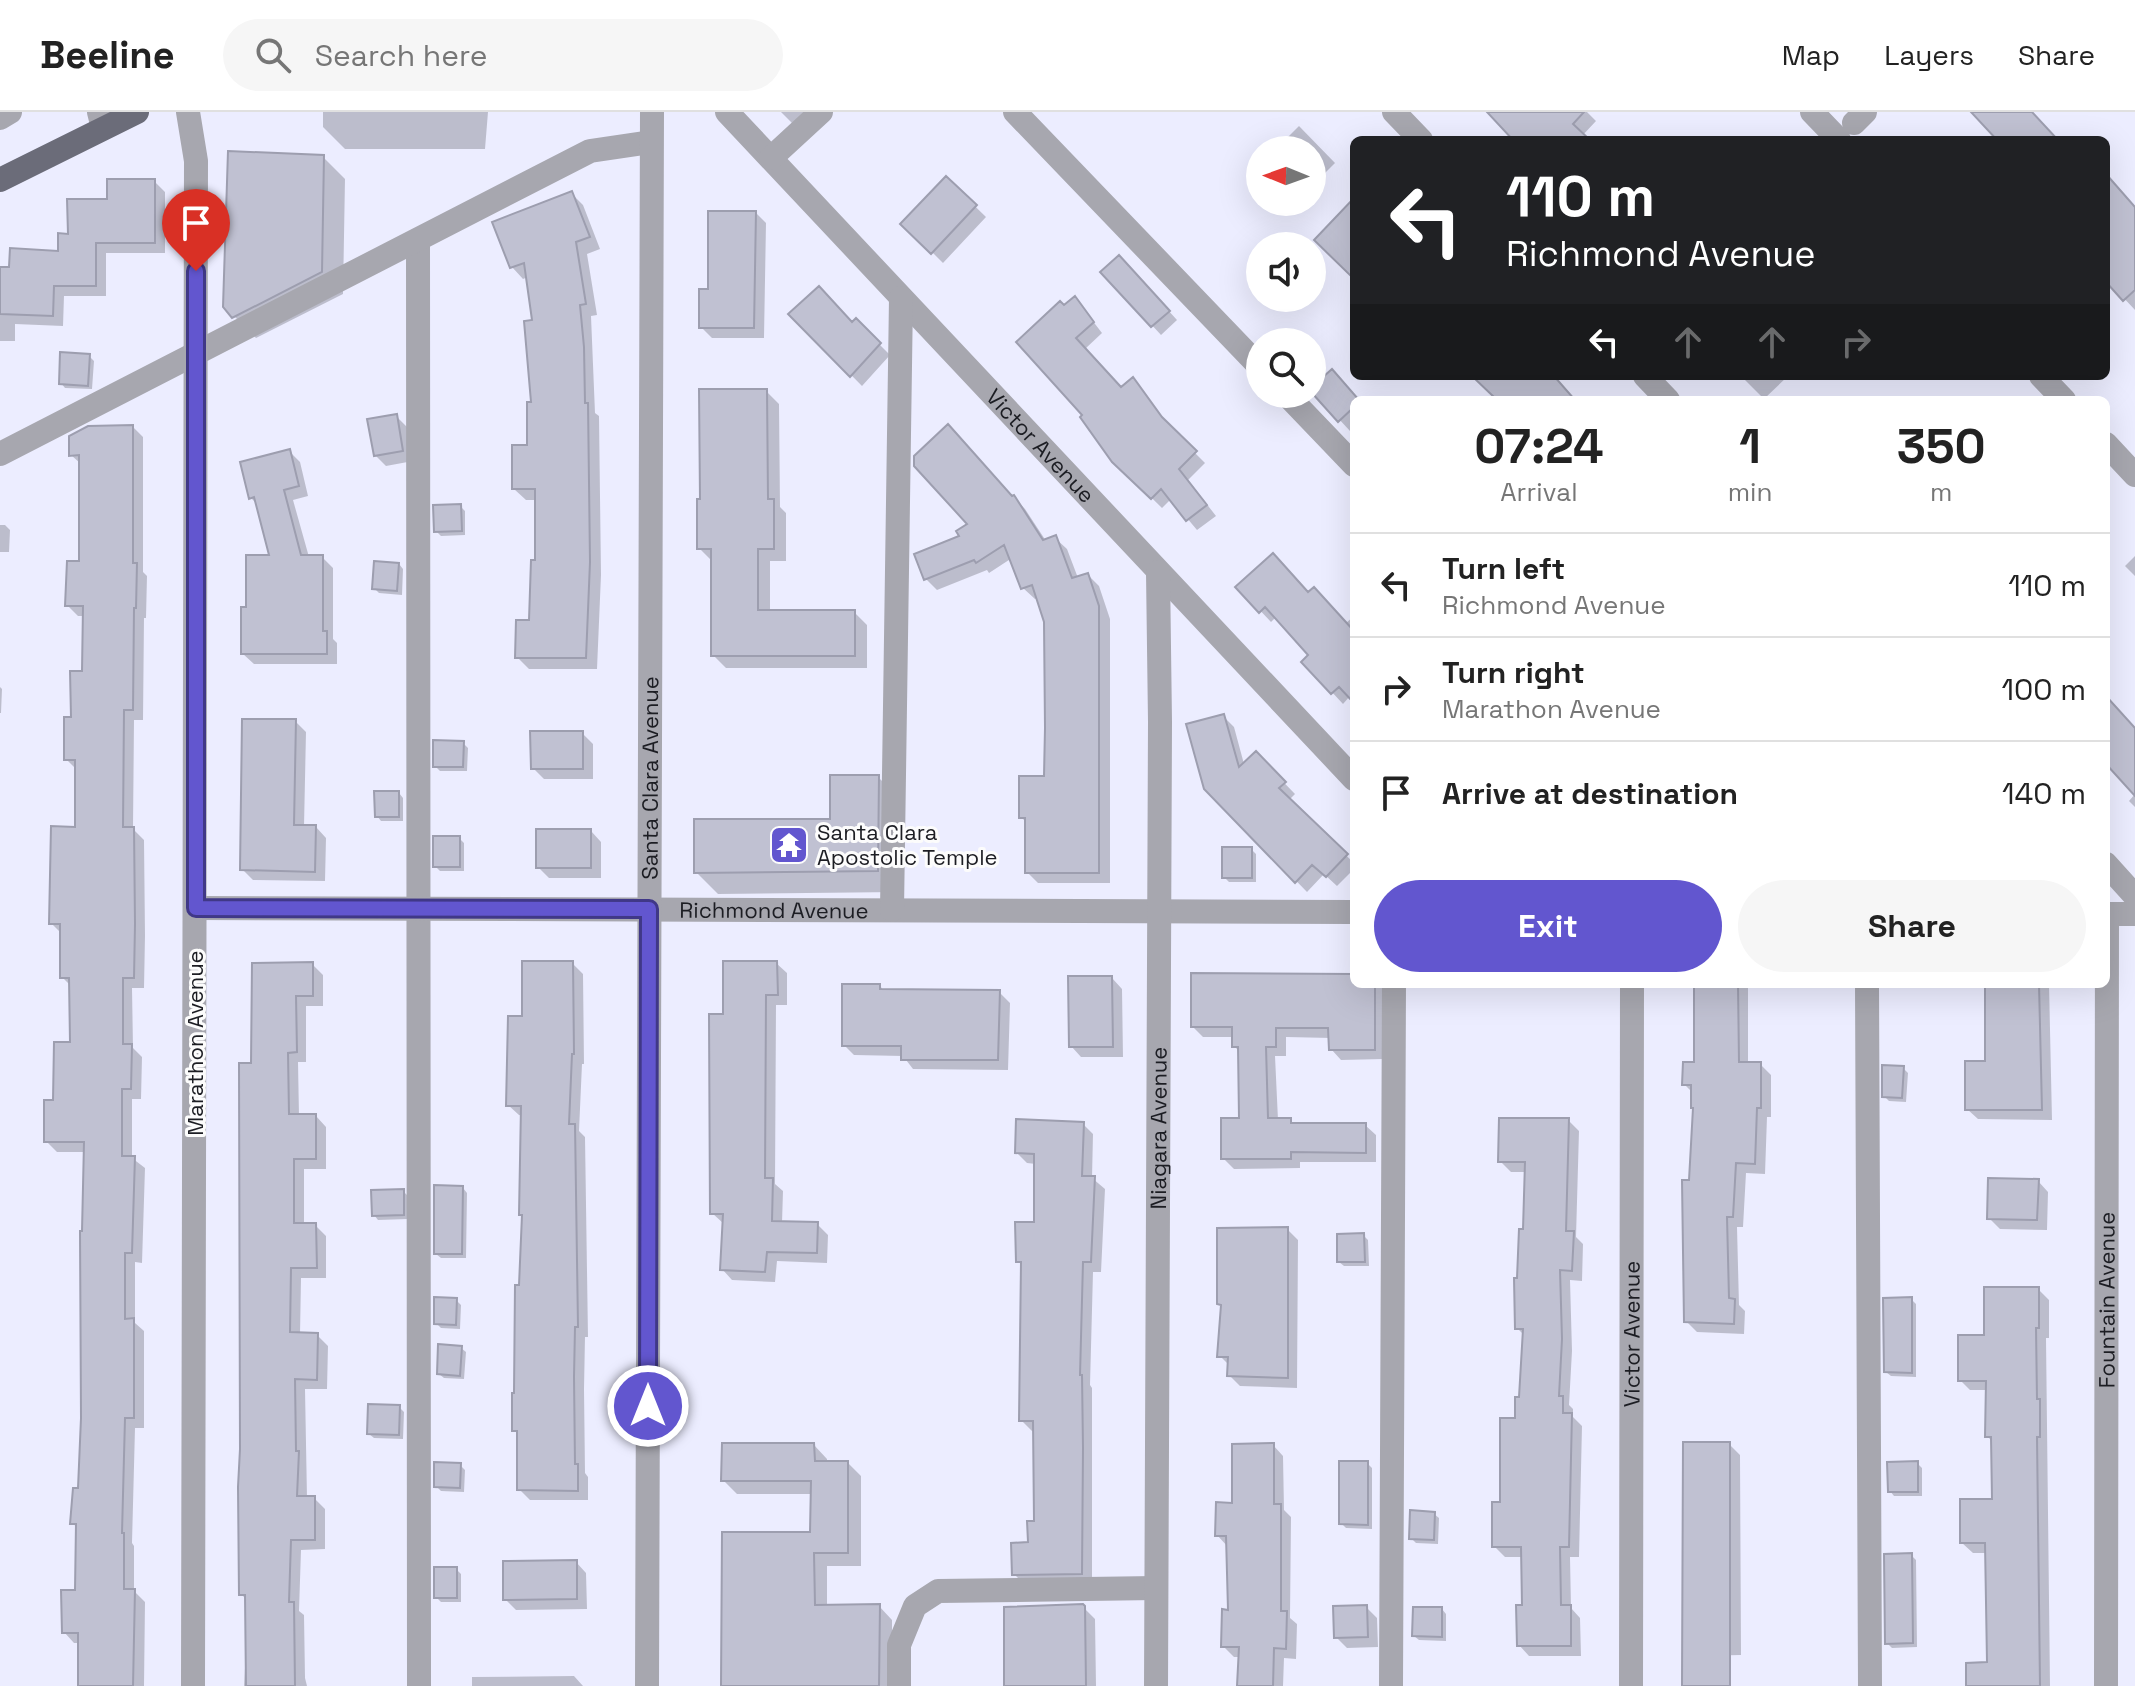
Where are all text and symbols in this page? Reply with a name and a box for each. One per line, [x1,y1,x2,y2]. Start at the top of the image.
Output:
search box [223,19,783,91]
text: Beeline [40,31,175,79]
icon: search [251,33,295,77]
text: Search here [315,36,488,75]
text: Map [1782,37,1840,73]
text: Layers [1884,37,1974,73]
text: Share [2018,37,2095,73]
north arrow [1246,136,1326,216]
map controls [1246,136,1326,408]
text: 110 m [1506,161,1655,232]
icon: left [1374,168,1478,272]
pin [162,189,230,271]
icon: arrive [174,201,218,245]
text: Richmond Avenue [1506,231,1816,277]
button: sound [1246,232,1326,312]
icon: left [1582,320,1626,364]
icon: ahead [1666,320,1710,364]
icon: ahead [1750,320,1794,364]
icon: right [1834,320,1878,364]
button: search [1246,328,1326,408]
street label: Victor Avenue [980,383,1101,509]
text: 07:24 [1474,416,1604,477]
text: 1 [1739,416,1761,477]
text: 350 [1897,416,1986,477]
text: Arrival [1500,475,1578,509]
text: min [1728,475,1772,509]
text: m [1930,475,1952,509]
text: Turn left [1442,549,1565,588]
icon: left [1374,563,1418,607]
text: 110 m [2008,566,2086,605]
text: Richmond Avenue [1442,588,1666,622]
text: Turn right [1442,653,1585,692]
icon: right [1374,667,1418,711]
text: 100 m [2001,670,2086,709]
street label: Santa Clara Avenue [636,676,664,880]
text: Marathon Avenue [1442,692,1661,726]
icon: arrive [1374,771,1418,815]
text: Arrive at destination [1442,774,1738,813]
text: 140 m [2002,774,2086,813]
place label: Santa Clara Apostolic Temple [817,818,998,871]
temple icon: Santa Clara Apostolic Temple [768,824,810,866]
button: Exit [1374,880,1722,972]
button: Share [1738,880,2086,972]
street label: Richmond Avenue [679,896,869,924]
street label: Marathon Avenue [181,950,209,1136]
street label: Niagara Avenue [1144,1047,1173,1209]
street label: Fountain Avenue [2092,1212,2121,1388]
street label: Victor Avenue [1617,1261,1646,1407]
position arrow [606,1364,690,1448]

